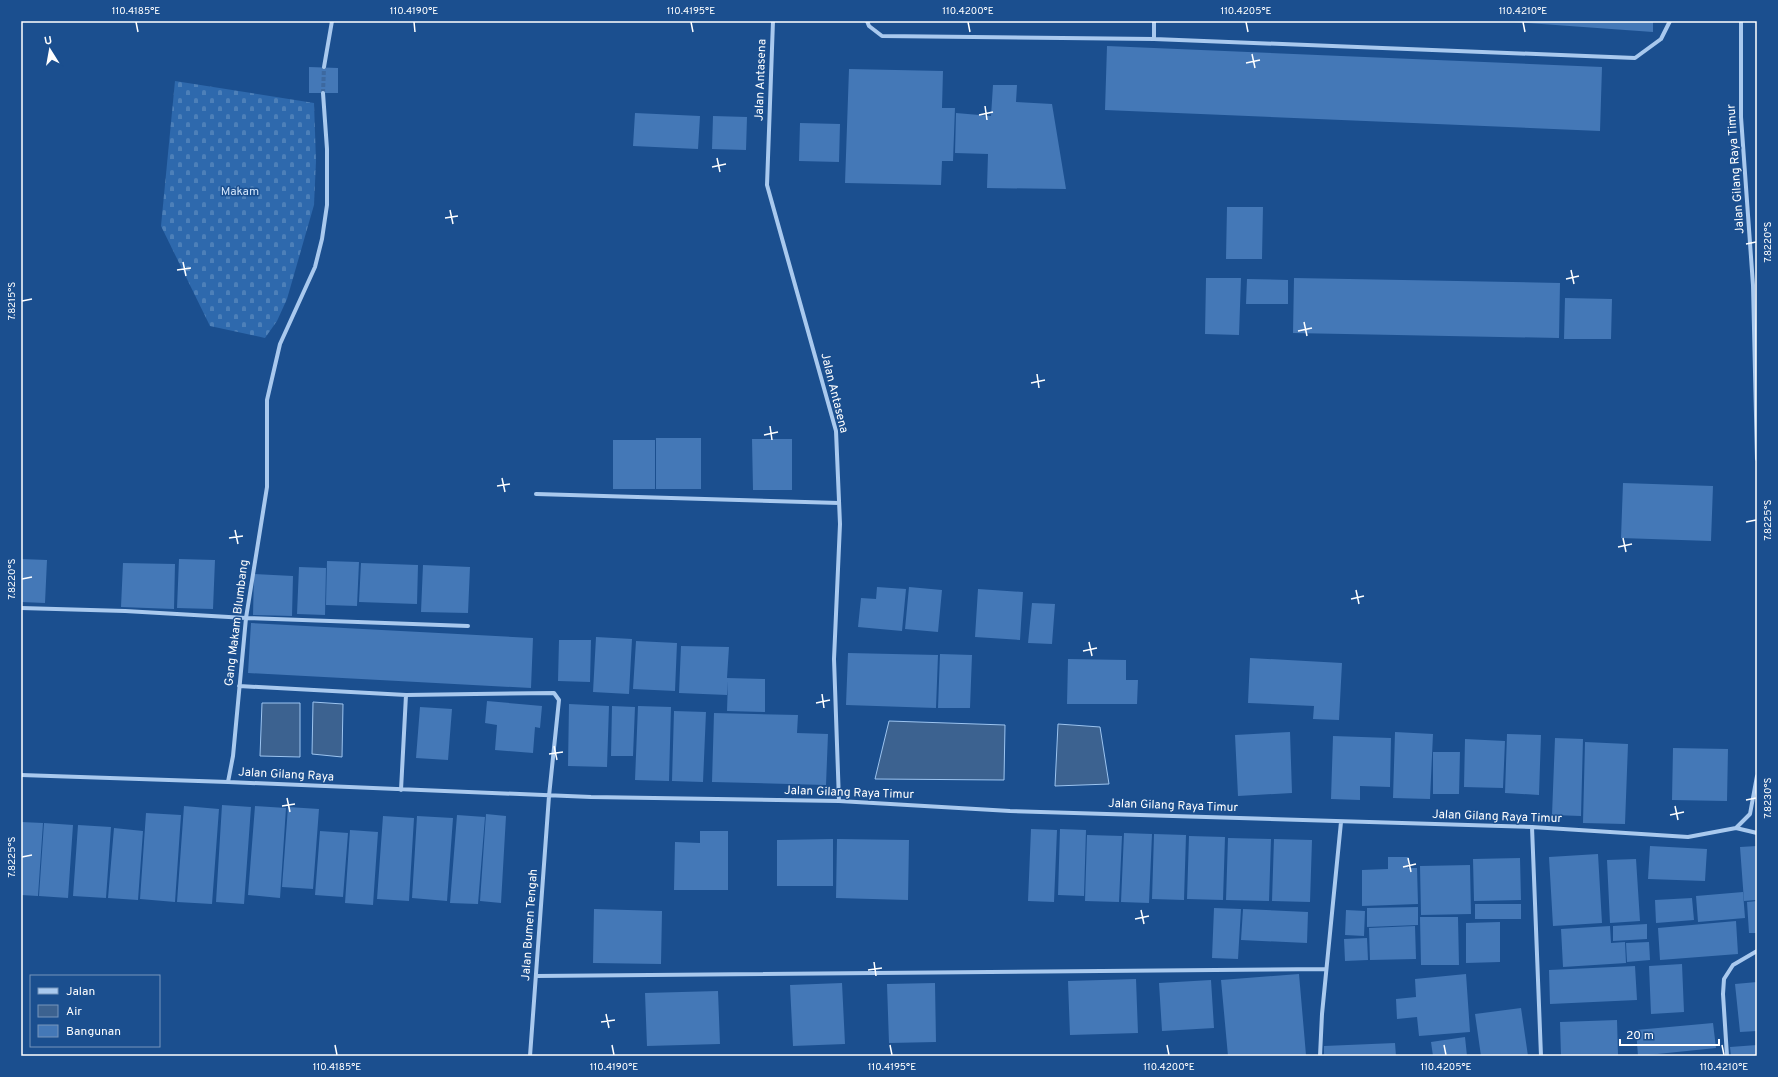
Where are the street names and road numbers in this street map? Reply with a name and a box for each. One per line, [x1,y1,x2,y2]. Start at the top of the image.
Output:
street label: Jalan Antasena [752,39,770,121]
street label: Jalan Gilang Raya Timur [1723,103,1749,234]
street label: Jalan Antasena [816,351,852,435]
street label: Gang Makam Blumbang [221,559,253,687]
street label: Jalan Gilang Raya [238,764,334,786]
street label: Jalan Gilang Raya Timur [784,783,915,803]
street label: Jalan Gilang Raya Timur [1108,796,1239,816]
street label: Jalan Gilang Raya Timur [1432,807,1563,827]
street label: Jalan Bumen Tengah [518,869,542,981]

